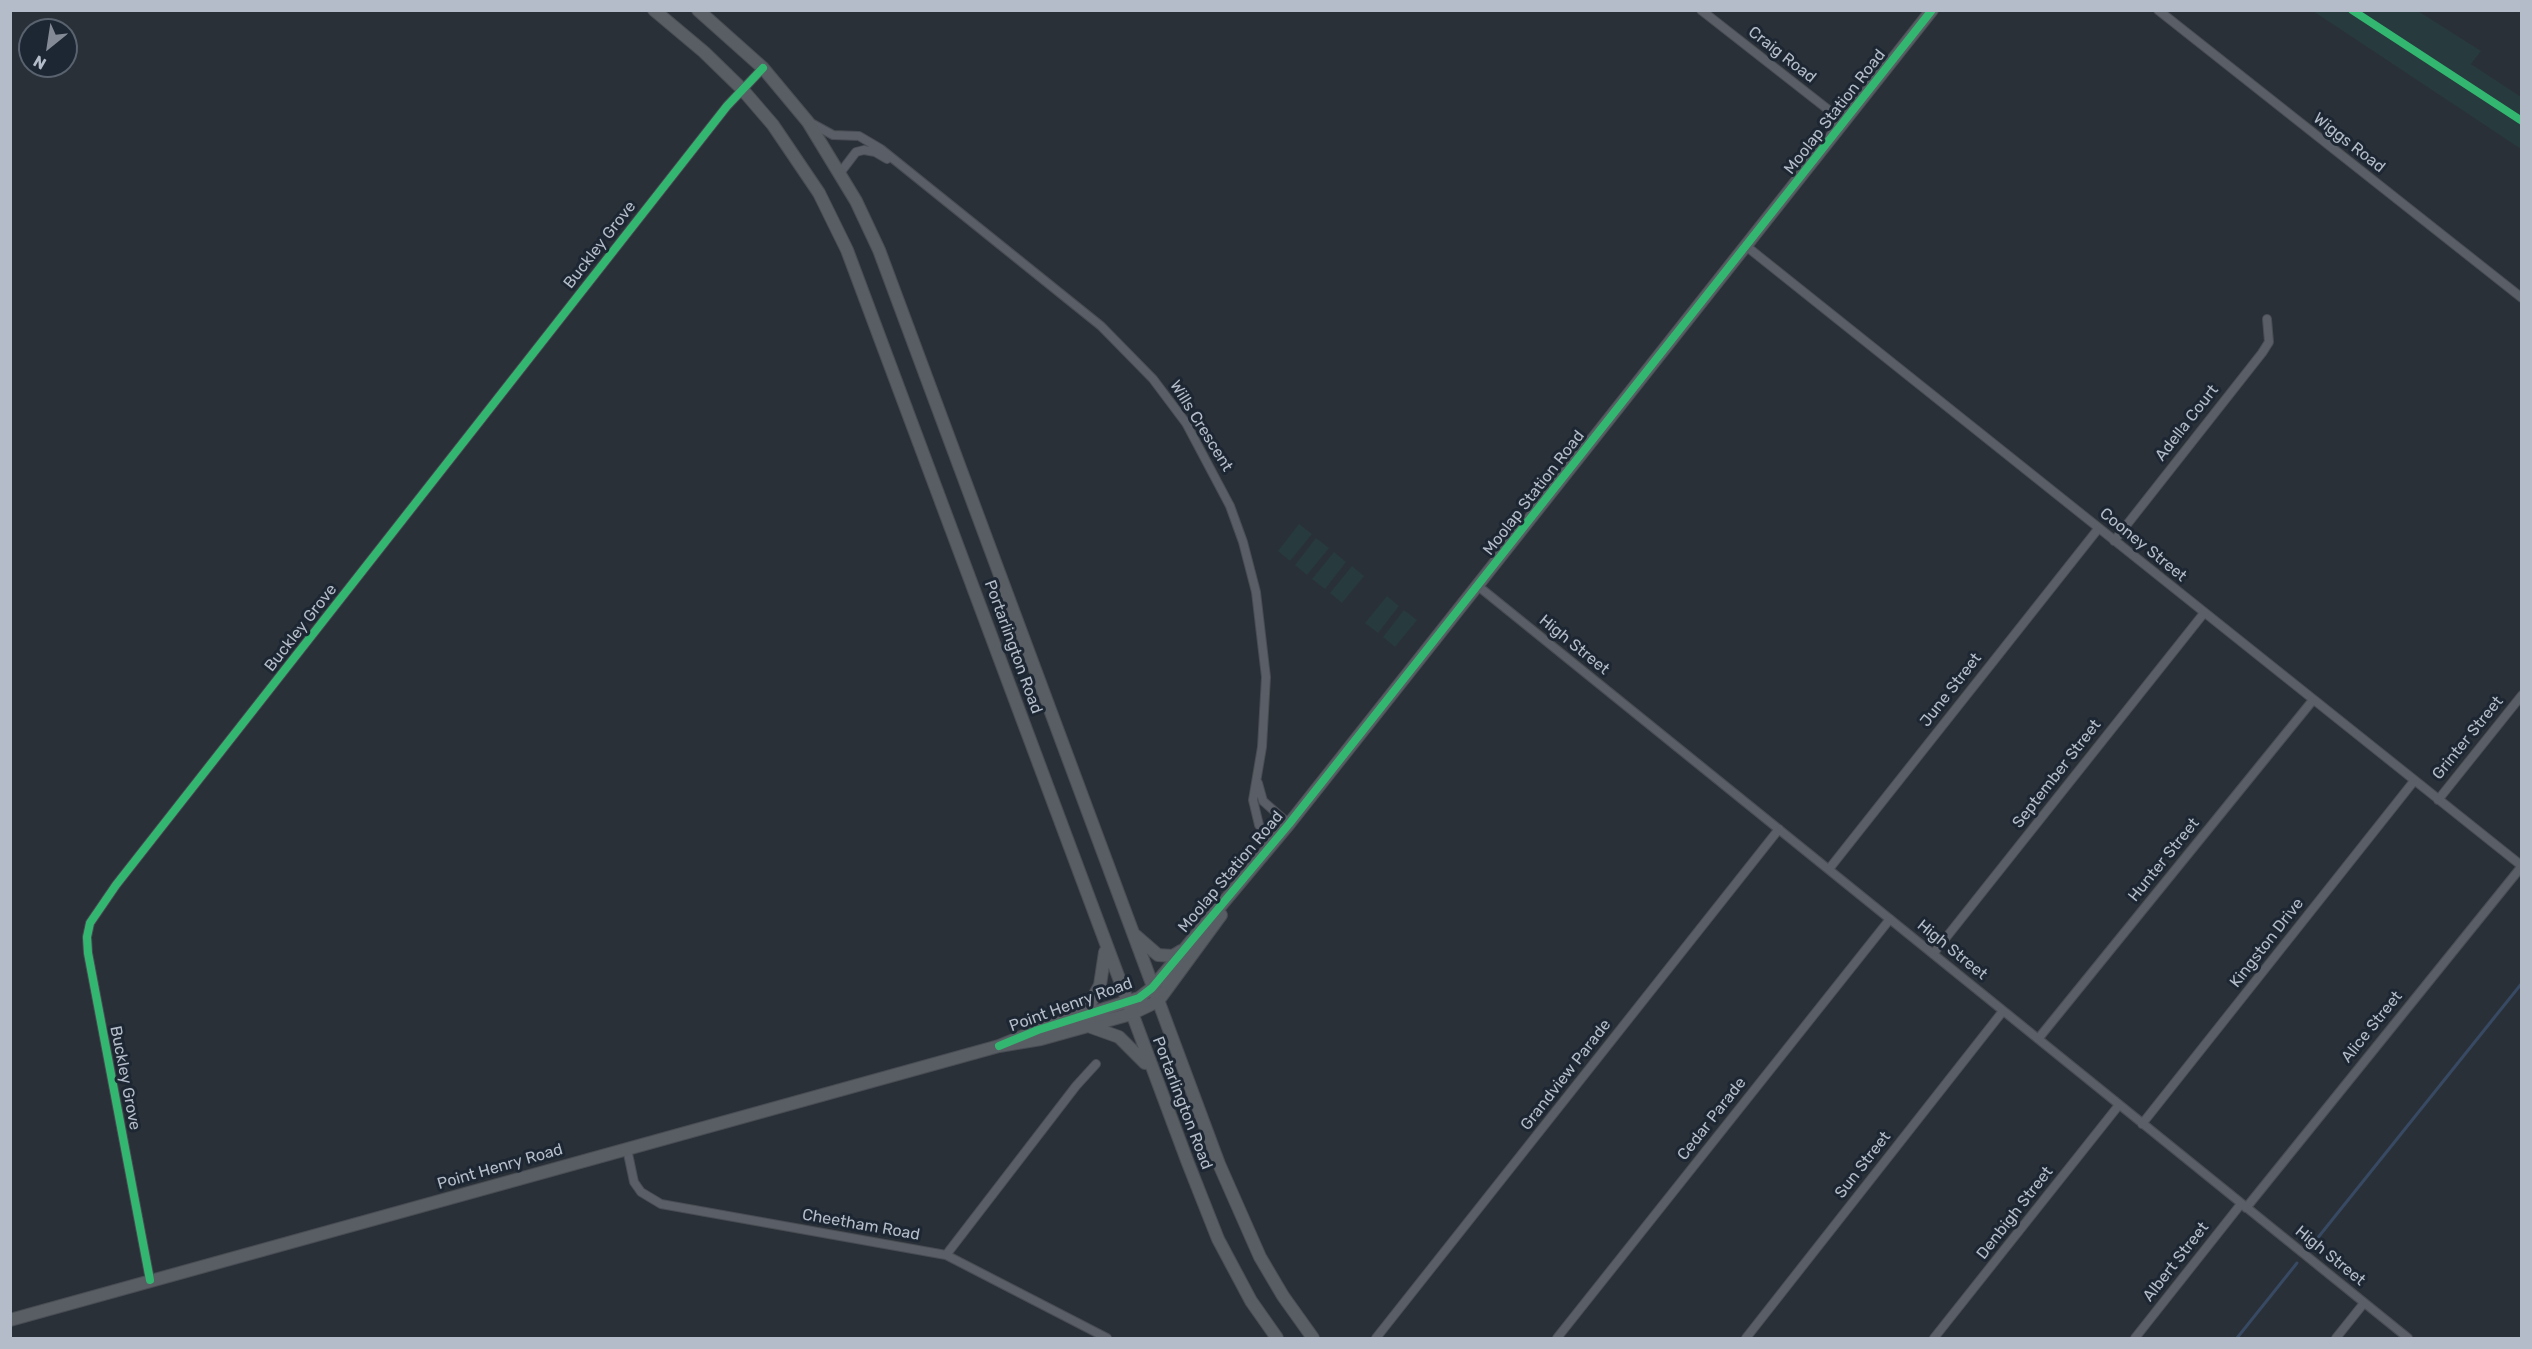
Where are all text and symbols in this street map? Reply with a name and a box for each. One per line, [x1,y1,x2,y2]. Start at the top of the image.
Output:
north arrow [18,18,78,78]
street label: Craig Road [1744,23,1820,87]
street label: Moolap Station Road [1780,46,1890,178]
text: N [30,51,49,73]
street label: Wiggs Road [2309,109,2389,177]
street label: Buckley Grove [560,197,640,293]
street label: Wills Crescent [1165,377,1237,475]
street label: Adella Court [2151,381,2223,465]
street label: Moolap Station Road [1479,427,1589,559]
street label: Cooney Street [2096,504,2190,586]
street label: Portarlington Road [980,578,1046,716]
street label: Buckley Grove [261,580,341,676]
street label: High Street [1535,611,1613,679]
street label: June Street [1916,649,1986,731]
street label: Grinter Street [2428,692,2508,784]
street label: September Street [2009,716,2105,832]
street label: Moolap Station Road [1174,807,1288,937]
street label: Hunter Street [2124,814,2204,906]
street label: Kingston Drive [2226,894,2308,992]
street label: High Street [1913,916,1991,984]
street label: Point Henry Road [1007,974,1135,1036]
street label: Alice Street [2337,987,2407,1067]
street label: Grandview Parade [1517,1016,1615,1134]
street label: Buckley Grove [105,1024,145,1132]
street label: Portarlington Road [1148,1034,1216,1172]
street label: Cedar Parade [1674,1074,1750,1164]
street label: Sun Street [1831,1128,1895,1202]
street label: Point Henry Road [435,1140,565,1194]
street label: Denbigh Street [1973,1163,2057,1263]
street label: Cheetham Road [801,1205,921,1245]
street label: Albert Street [2139,1218,2213,1306]
street label: High Street [2291,1222,2369,1290]

